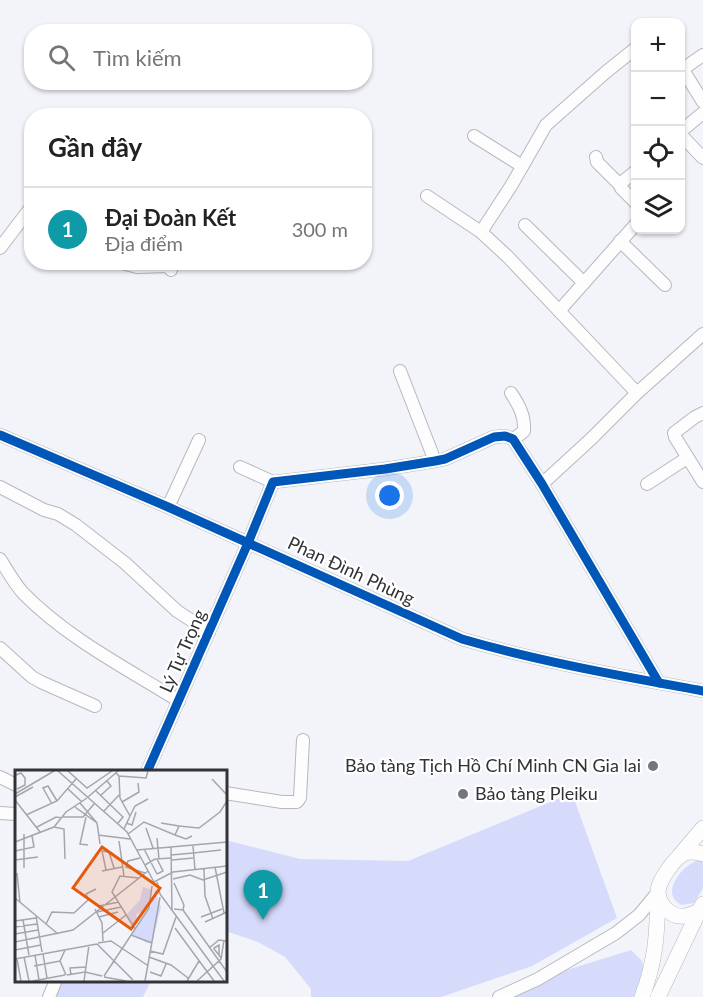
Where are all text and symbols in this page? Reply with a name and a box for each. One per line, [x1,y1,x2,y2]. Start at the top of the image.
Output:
map controls [631,18,685,234]
button: + [631,18,685,72]
search box [24,24,372,90]
icon: search [45,41,78,74]
text: Tìm kiếm [93,44,182,71]
button: − [631,72,685,126]
button: locate [631,126,685,180]
text: Gần đây [48,131,142,163]
button: layers [631,180,685,234]
text: Đại Đoàn Kết [105,204,236,231]
text: 1 [62,217,73,241]
text: 300 m [292,217,348,241]
text: Địa điểm [105,231,183,255]
your location [375,481,404,510]
street label: Phan Đình Phùng [285,531,418,609]
street label: Lý Tự Trọng [154,606,210,696]
place label: Bảo tàng Tịch Hồ Chí Minh CN Gia lai [345,754,641,776]
marker: Bảo tàng Tịch Hồ Chí Minh CN Gia lai [646,759,660,773]
inset map [15,770,226,982]
place label: Bảo tàng Pleiku [475,782,598,804]
marker: Bảo tàng Pleiku [456,787,470,801]
pin: 1 [244,870,282,920]

